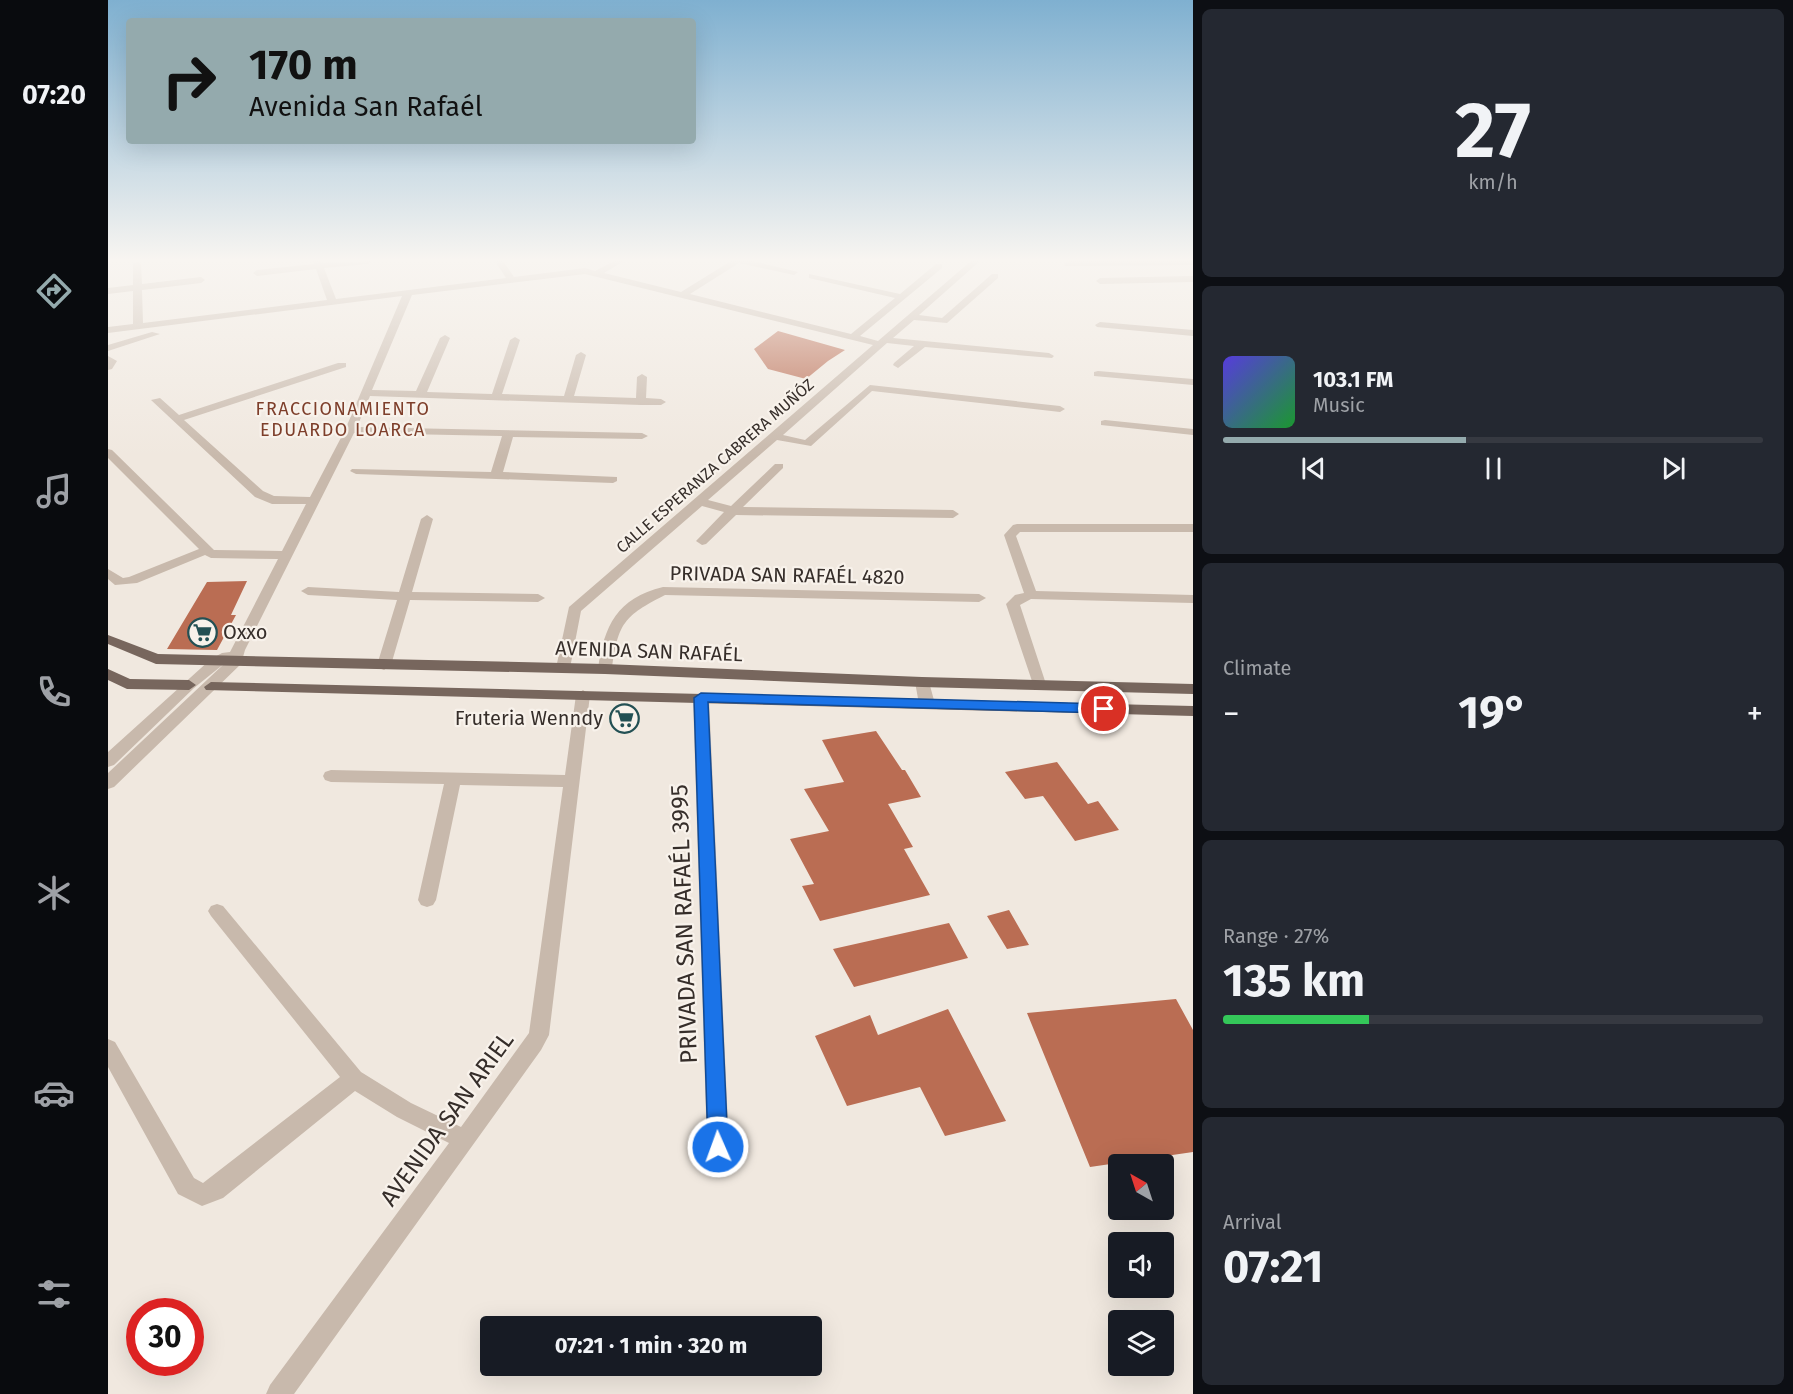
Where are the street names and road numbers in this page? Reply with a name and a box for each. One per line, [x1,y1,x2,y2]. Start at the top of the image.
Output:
street label: CALLE ESPERANZA CABRERA MUÑÓZ [612,374,818,557]
street label: PRIVADA SAN RAFAÉL 4820 [669,561,905,589]
street label: AVENIDA SAN RAFAÉL [555,636,743,666]
street label: PRIVADA SAN RAFAÉL 3995 [664,784,703,1064]
street label: AVENIDA SAN ARIEL [375,1027,519,1211]

